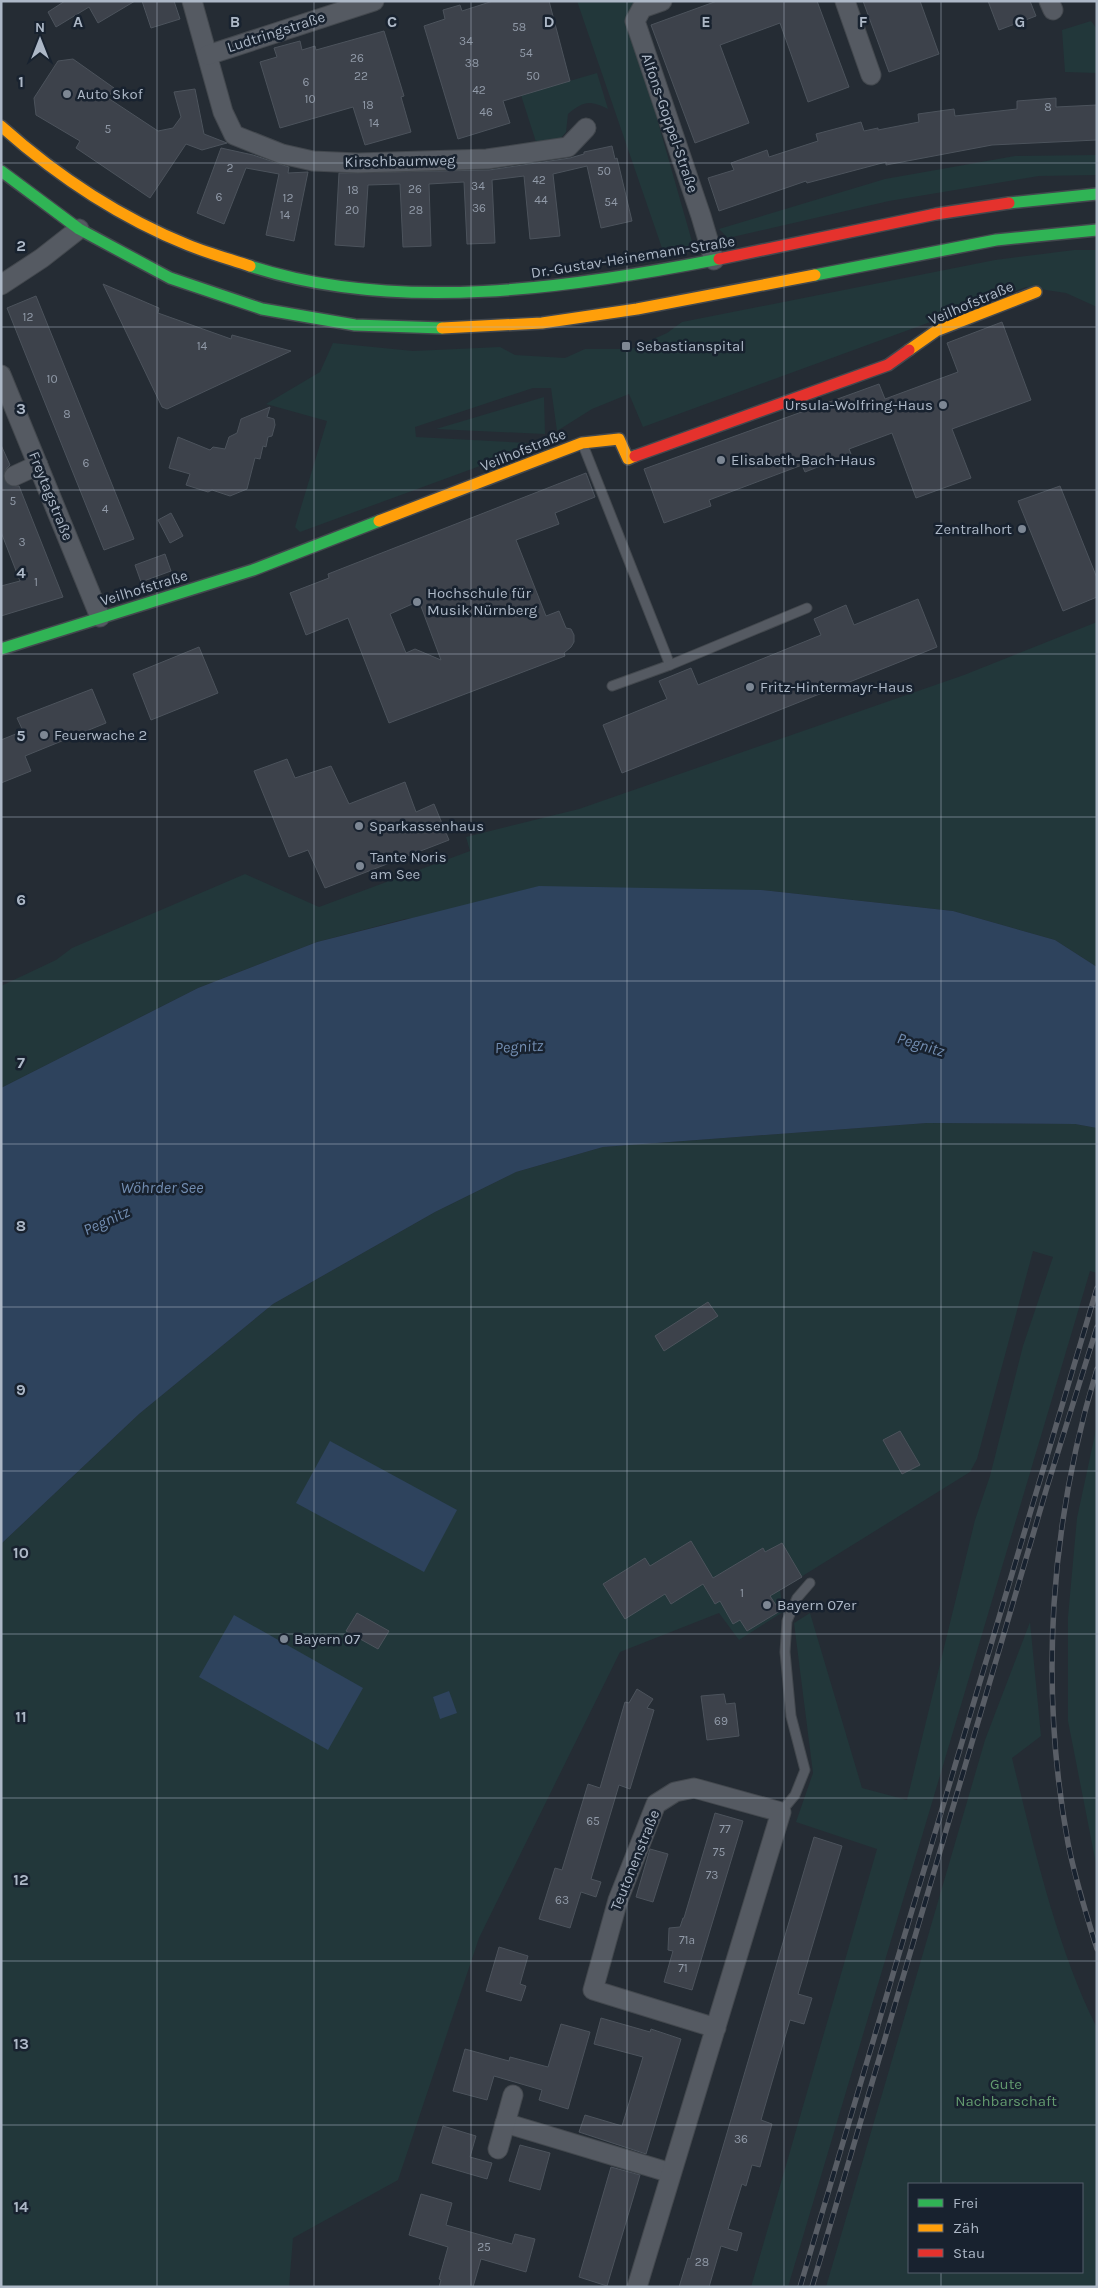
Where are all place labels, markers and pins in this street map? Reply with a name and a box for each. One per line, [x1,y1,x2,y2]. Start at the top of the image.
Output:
place label: Auto Skof [77,85,144,103]
marker: Auto Skof [61,88,73,100]
place label: Sebastianspital [636,337,744,355]
marker: Sebastianspital [620,340,632,352]
place label: Ursula-Wolfring-Haus [785,396,933,414]
marker: Ursula-Wolfring-Haus [937,399,949,411]
place label: Elisabeth-Bach-Haus [731,451,876,469]
marker: Elisabeth-Bach-Haus [715,454,727,466]
place label: Zentralhort [935,520,1012,538]
marker: Zentralhort [1016,523,1028,535]
place label: Hochschule für Musik Nürnberg [427,584,538,619]
marker: Hochschule für Musik Nürnberg [411,596,423,608]
place label: Fritz-Hintermayr-Haus [760,678,913,696]
marker: Fritz-Hintermayr-Haus [744,681,756,693]
place label: Feuerwache 2 [54,726,147,744]
marker: Feuerwache 2 [38,729,50,741]
place label: Sparkassenhaus [369,817,484,835]
marker: Sparkassenhaus [353,820,365,832]
place label: Tante Noris am See [370,848,447,883]
marker: Tante Noris am See [354,860,366,872]
place label: Bayern 07er [777,1596,857,1614]
marker: Bayern 07er [761,1599,773,1611]
place label: Bayern 07 [294,1630,360,1648]
marker: Bayern 07 [278,1633,290,1645]

